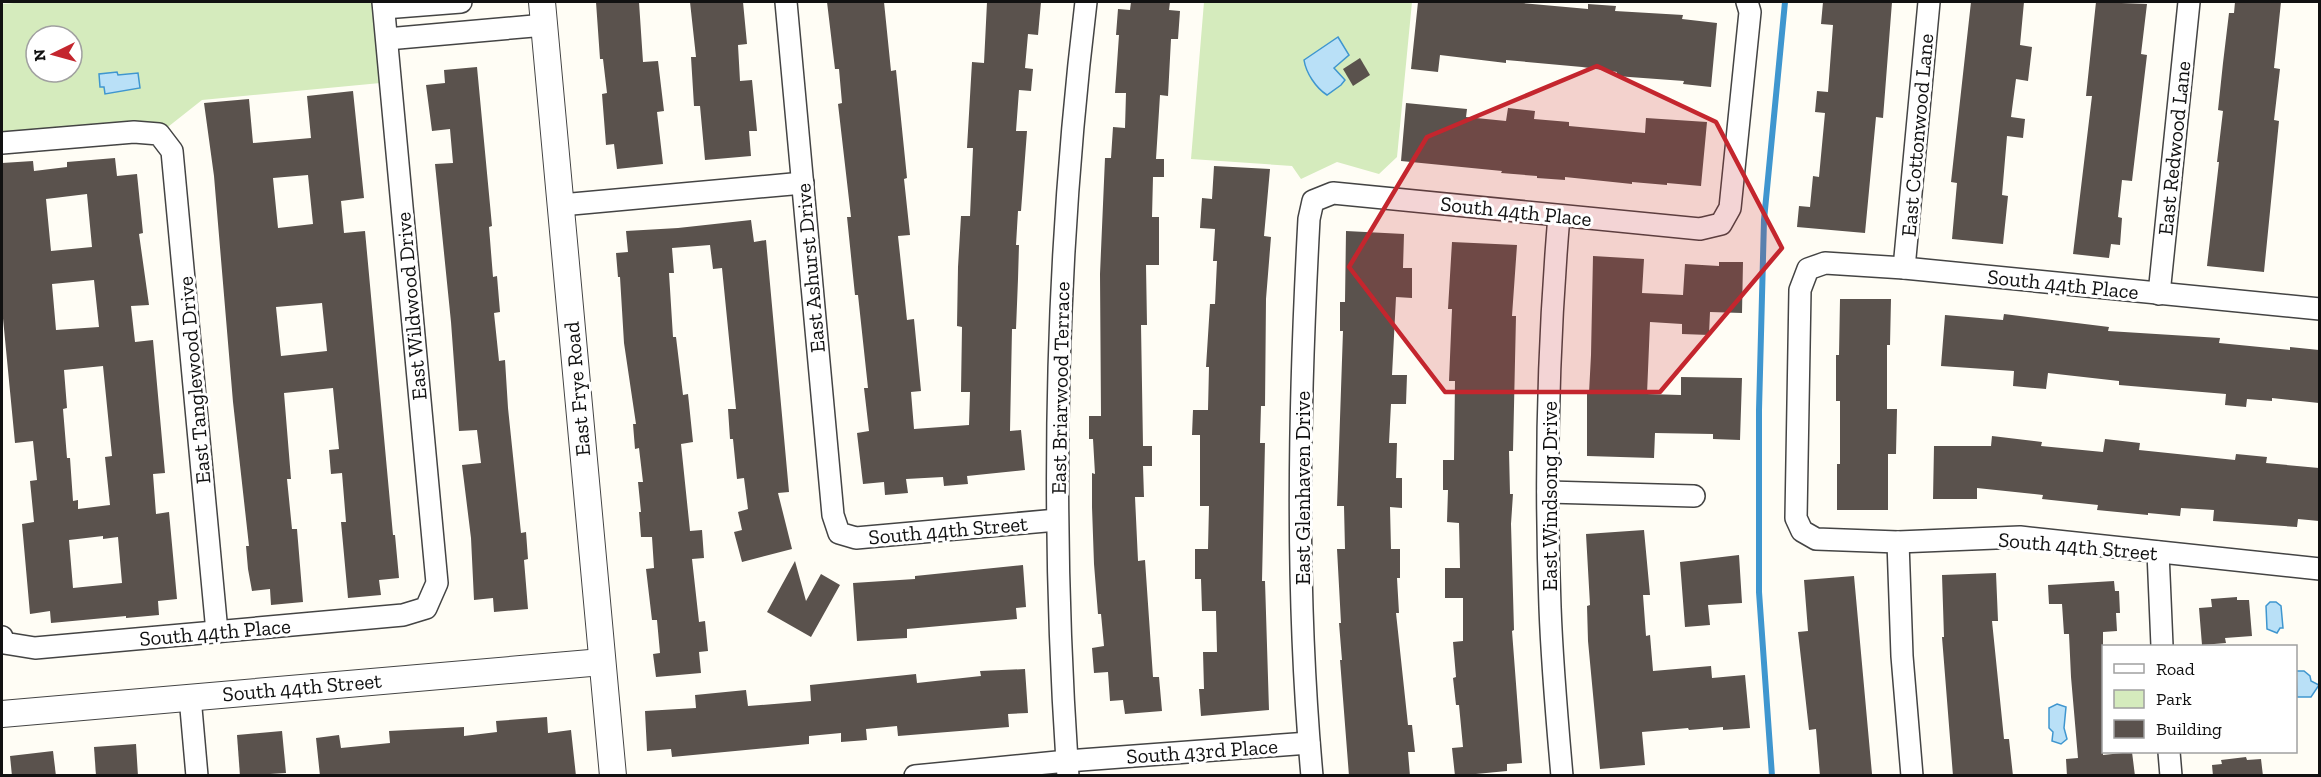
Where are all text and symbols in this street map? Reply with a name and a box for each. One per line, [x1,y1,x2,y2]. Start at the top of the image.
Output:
north arrow [24,24,84,84]
street label: East Cottonwood Lane [1896,32,1938,238]
text: N [30,48,50,62]
street label: East Redwood Lane [2152,59,2196,237]
street label: East Ashurst Drive [790,182,830,354]
street label: South 44th Place [1439,191,1593,231]
street label: East Wildwood Drive [390,211,432,401]
street label: South 44th Place [1986,264,2140,304]
street label: East Tanglewood Drive [172,275,216,485]
street label: East Briarwood Terrace [1046,281,1074,495]
street label: East Frye Road [559,320,595,457]
street label: East Glenhaven Drive [1290,391,1315,585]
street label: East Windsong Drive [1537,401,1562,591]
street label: South 44th Street [867,511,1029,549]
street label: South 44th Street [1997,527,2159,565]
street label: South 44th Place [138,613,292,651]
legend [2102,645,2297,753]
text: Road [2156,658,2195,680]
street label: South 44th Street [221,668,383,706]
text: Park [2156,688,2192,710]
text: Building [2156,718,2222,740]
street label: South 43rd Place [1125,733,1279,769]

